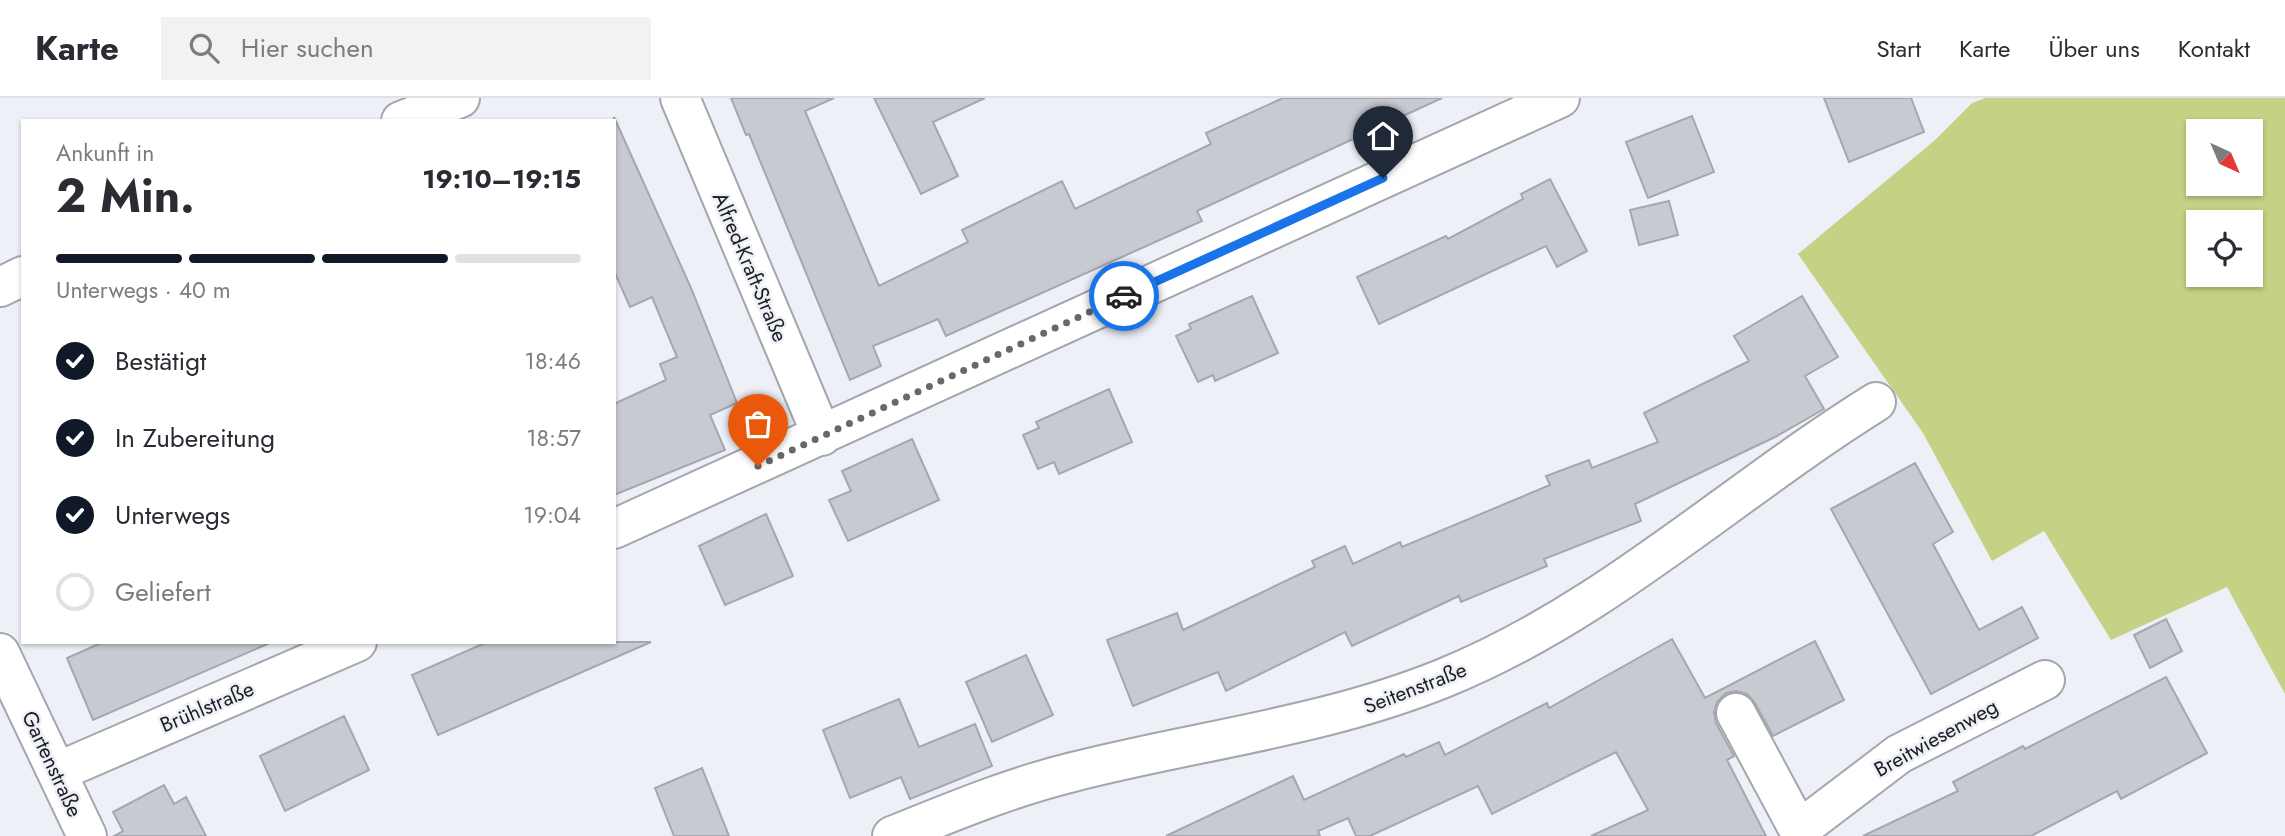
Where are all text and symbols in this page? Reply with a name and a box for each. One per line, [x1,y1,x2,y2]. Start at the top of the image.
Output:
search box [161,17,651,80]
text: Karte [35,25,119,72]
icon: search [185,29,223,67]
text: Hier suchen [241,29,374,67]
text: Start [1877,31,1921,66]
text: Karte [1959,31,2010,66]
text: Über uns [2048,31,2140,66]
text: Kontakt [2178,31,2250,66]
pin [1353,106,1413,178]
icon: home [1364,117,1402,155]
north arrow [2186,119,2263,196]
map controls [2186,119,2263,287]
text: Ankunft in [56,136,154,170]
text: 19:10–19:15 [422,160,581,198]
text: 2 Min. [56,163,195,229]
street label: Alfred-Kraft-Straße [705,188,795,347]
button: locate [2186,210,2263,287]
courier [1089,261,1159,331]
text: Unterwegs · 40 m [56,273,231,307]
icon: car [1105,277,1143,315]
icon: check [56,342,94,380]
text: Bestätigt [115,342,206,380]
text: 18:46 [525,344,581,378]
pin [728,394,788,466]
icon: bag [739,405,777,443]
icon: check [56,419,94,457]
text: In Zubereitung [115,419,275,457]
text: 18:57 [526,421,581,455]
icon: check [56,496,94,534]
text: Unterwegs [115,496,230,534]
text: 19:04 [523,498,581,532]
text: Geliefert [115,573,211,611]
street label: Seitenstraße [1359,655,1471,721]
street label: Brühlstraße [155,674,259,740]
street label: Breitwiesenweg [1869,692,2003,784]
street label: Gartenstraße [14,706,90,822]

